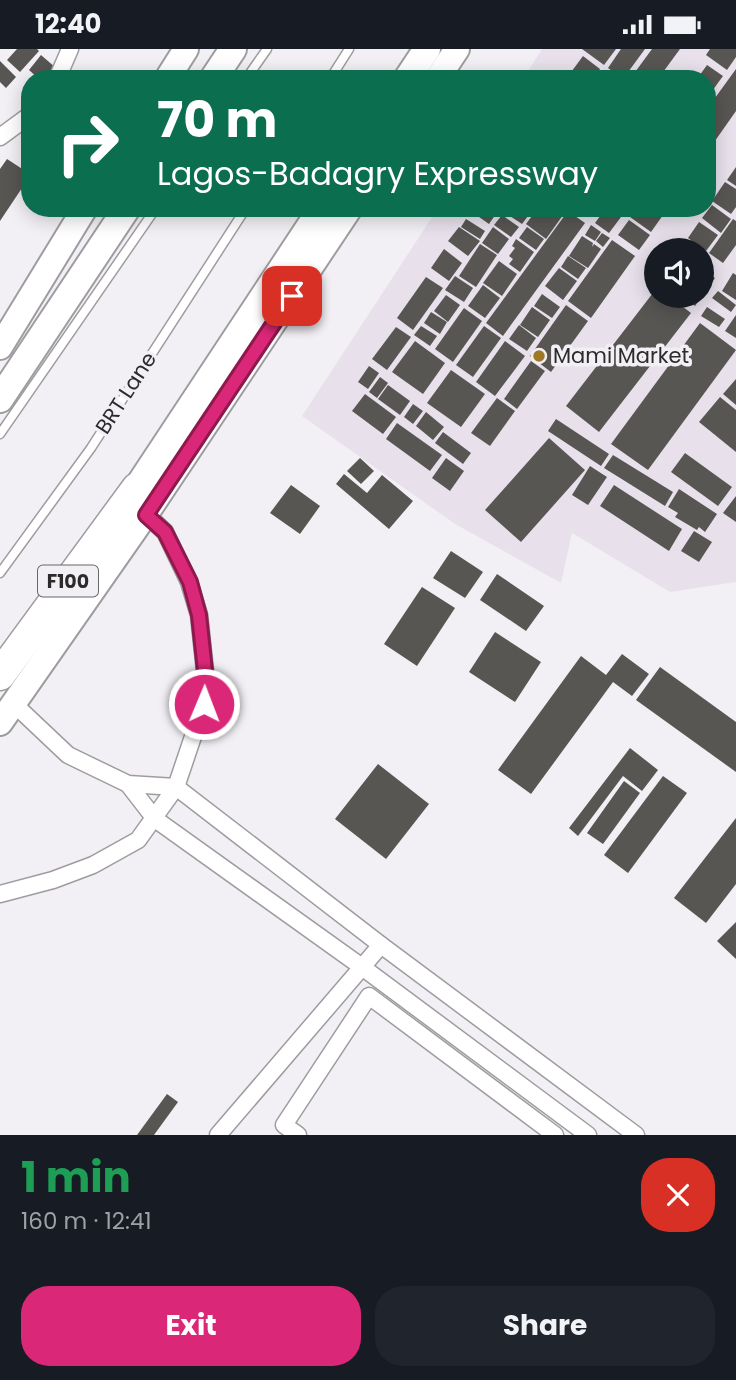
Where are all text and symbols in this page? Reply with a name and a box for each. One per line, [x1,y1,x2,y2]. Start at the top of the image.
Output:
text: 12:40 [35,6,102,42]
text: 70 m [157,86,277,154]
icon: right [42,98,133,189]
text: Lagos-Badagry Expressway [157,151,598,196]
map controls [644,238,714,308]
button: sound [644,238,714,308]
pin [262,266,322,326]
icon: arrive [273,277,311,315]
place label: Mami Market [553,341,689,370]
street label: BRT Lane [88,346,163,439]
marker: Mami Market [531,348,547,364]
road number: F100 [38,565,98,597]
position arrow [167,667,241,741]
text: 1 min [21,1148,131,1207]
button: close [641,1158,715,1232]
text: 160 m · 12:41 [21,1205,152,1237]
button: Exit [21,1286,361,1366]
button: Share [375,1286,715,1366]

